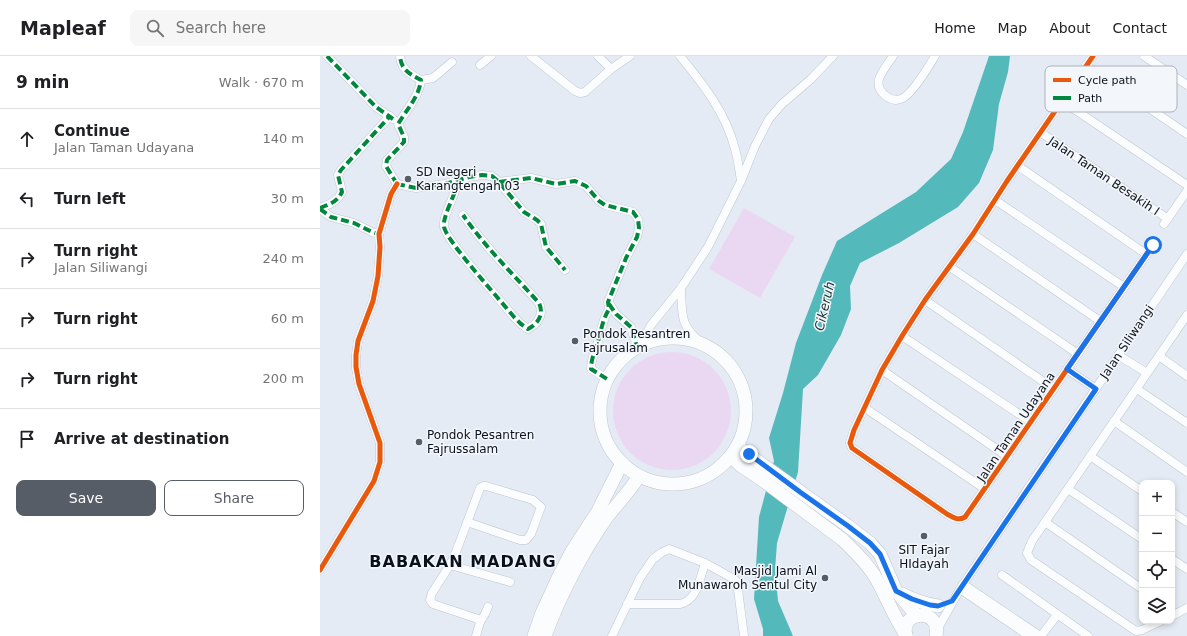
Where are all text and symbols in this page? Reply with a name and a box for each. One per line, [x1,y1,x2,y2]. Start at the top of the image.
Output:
search box [130,10,410,46]
text: Mapleaf [20,17,106,39]
icon: search [144,17,166,39]
text: Search here [176,19,266,37]
text: Home [934,20,976,36]
text: Map [998,20,1027,36]
text: About [1049,20,1091,36]
text: Contact [1113,20,1167,36]
legend [1045,66,1177,112]
text: 9 min [16,72,69,92]
text: Cycle path [1078,74,1137,87]
text: Walk · 670 m [219,75,304,90]
text: Path [1078,92,1102,105]
text: Continue [54,122,130,140]
icon: ahead [16,128,38,150]
text: 140 m [262,131,304,146]
street label: Jalan Taman Besakih I [1045,133,1162,218]
text: Jalan Taman Udayana [54,140,194,155]
place label: SD Negeri Karangtengah 03 [416,165,520,193]
marker: SD Negeri Karangtengah 03 [403,174,413,184]
icon: left [16,188,38,210]
text: Turn left [54,190,126,208]
text: 30 m [271,191,304,206]
route start [1144,236,1162,254]
text: Turn right [54,242,138,260]
icon: right [16,248,38,270]
text: 240 m [262,251,304,266]
text: Jalan Siliwangi [54,260,148,275]
water label: Cikeruh [812,280,837,332]
street label: Jalan Siliwangi [1096,302,1157,383]
icon: right [16,308,38,330]
text: Turn right [54,310,138,328]
text: 60 m [271,311,304,326]
place label: Pondok Pesantren Fajrusalam [583,327,690,355]
marker: Pondok Pesantren Fajrusalam [570,336,580,346]
icon: right [16,368,38,390]
street label: Jalan Taman Udayana [973,369,1058,485]
text: Turn right [54,370,138,388]
text: 200 m [262,371,304,386]
icon: arrive [16,428,38,450]
place label: Pondok Pesantren Fajrussalam [427,428,534,456]
text: Arrive at destination [54,430,229,448]
marker: Pondok Pesantren Fajrussalam [414,437,424,447]
route end [740,445,758,463]
button: Save [16,480,156,516]
button: Share [164,480,304,516]
map controls [1139,480,1175,624]
button: + [1139,480,1175,516]
button: − [1139,516,1175,552]
marker: SIT Fajar HIdayah [919,531,929,541]
place label: SIT Fajar HIdayah [898,543,950,571]
district label: BABAKAN MADANG [369,552,557,571]
button: locate [1139,552,1175,588]
place label: Masjid Jami Al Munawaroh Sentul City [678,564,817,592]
marker: Masjid Jami Al Munawaroh Sentul City [820,573,830,583]
button: layers [1139,588,1175,624]

